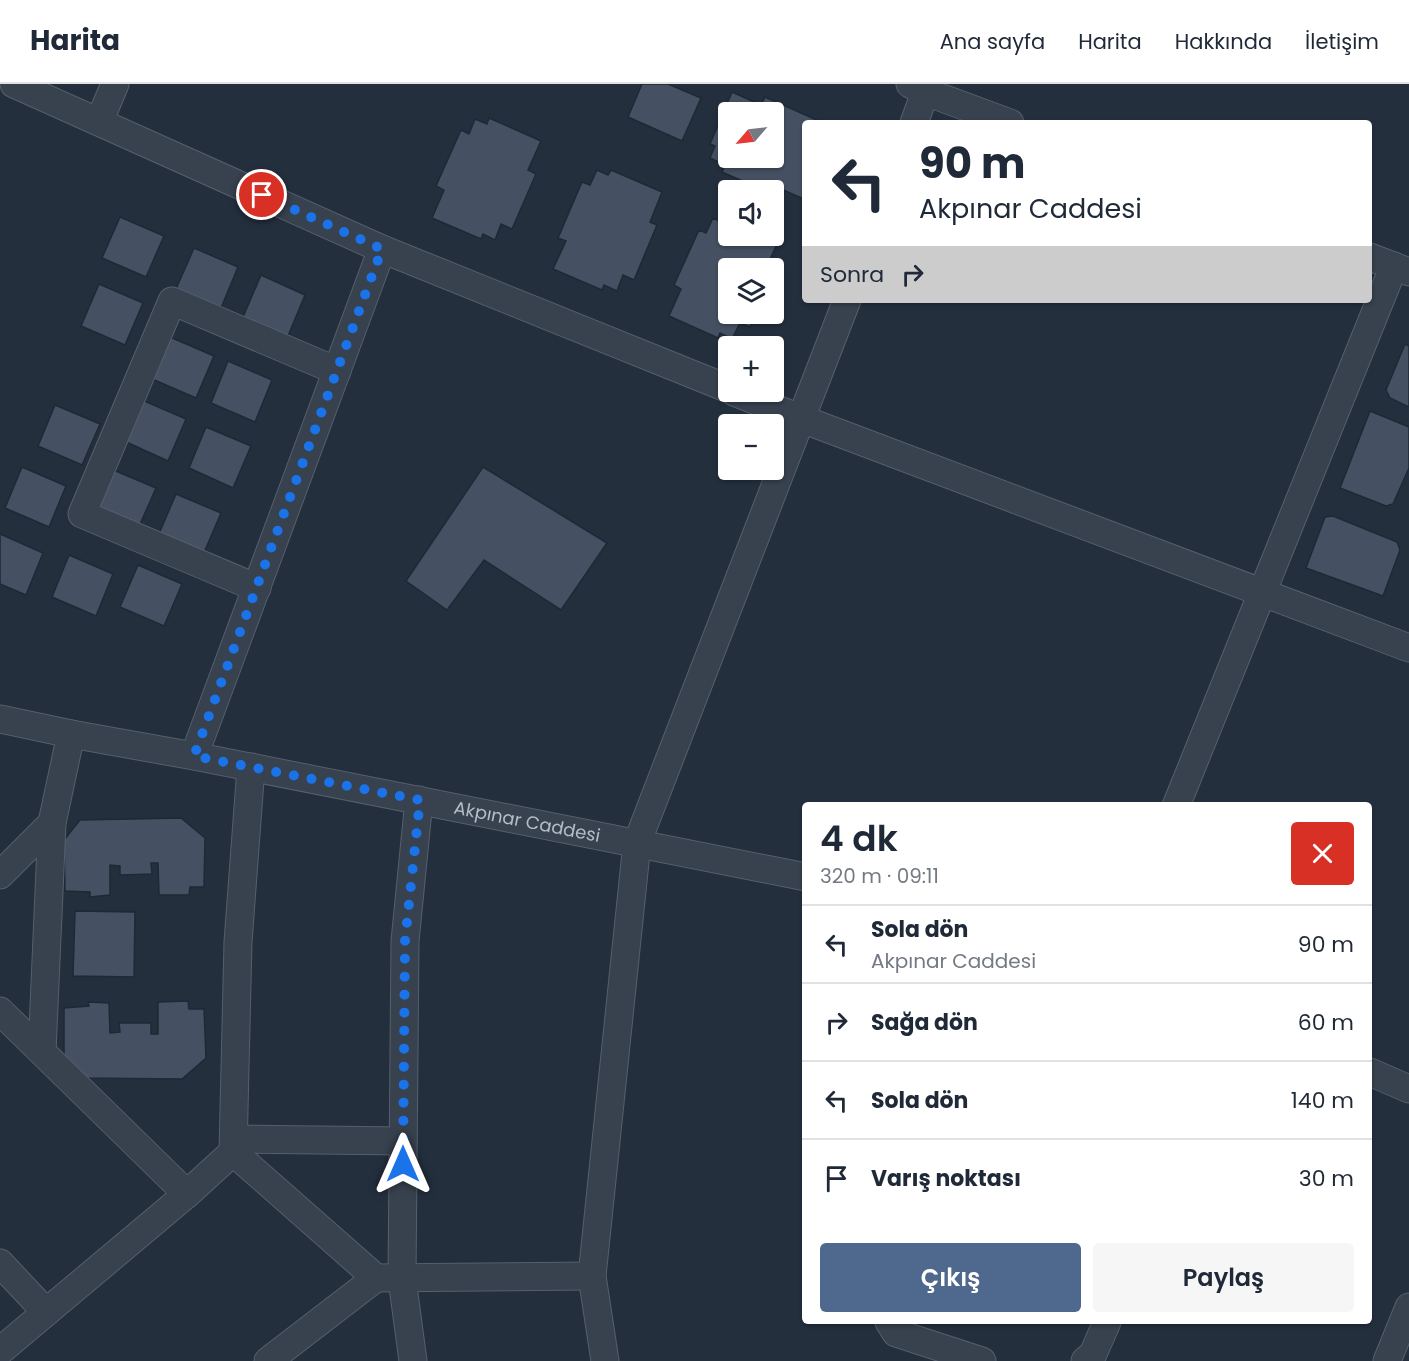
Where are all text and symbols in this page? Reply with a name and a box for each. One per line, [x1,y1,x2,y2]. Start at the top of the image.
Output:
text: Harita [30,21,120,60]
text: Ana sayfa [940,27,1045,56]
text: Harita [1078,27,1142,56]
text: Hakkında [1175,27,1272,56]
text: İletişim [1305,27,1379,56]
north arrow [718,102,784,168]
map controls [718,102,784,480]
text: 90 m [919,134,1026,193]
icon: left [820,144,898,222]
pin [236,169,287,220]
icon: arrive [245,178,278,211]
button: sound [718,180,784,246]
text: Akpınar Caddesi [919,190,1142,227]
button: layers [718,258,784,324]
icon: right [896,258,929,291]
text: Sonra [820,259,884,290]
button: + [718,336,784,402]
button: − [718,414,784,480]
street label: Akpınar Caddesi [452,795,602,848]
text: 4 dk [820,813,898,864]
button: close [1291,822,1354,885]
text: 320 m · 09:11 [820,862,939,890]
text: Sola dön [871,914,968,945]
icon: left [820,928,853,961]
text: 90 m [1298,929,1354,960]
text: Akpınar Caddesi [871,947,1036,975]
icon: right [820,1006,853,1039]
text: Sağa dön [871,1007,978,1038]
text: 60 m [1298,1007,1354,1038]
icon: left [820,1084,853,1117]
text: Sola dön [871,1085,968,1116]
text: 140 m [1291,1085,1354,1116]
position arrow [371,1132,435,1196]
icon: arrive [820,1162,853,1195]
text: Varış noktası [871,1163,1021,1194]
text: 30 m [1299,1163,1354,1194]
button: Çıkış [820,1243,1081,1312]
button: Paylaş [1093,1243,1354,1312]

